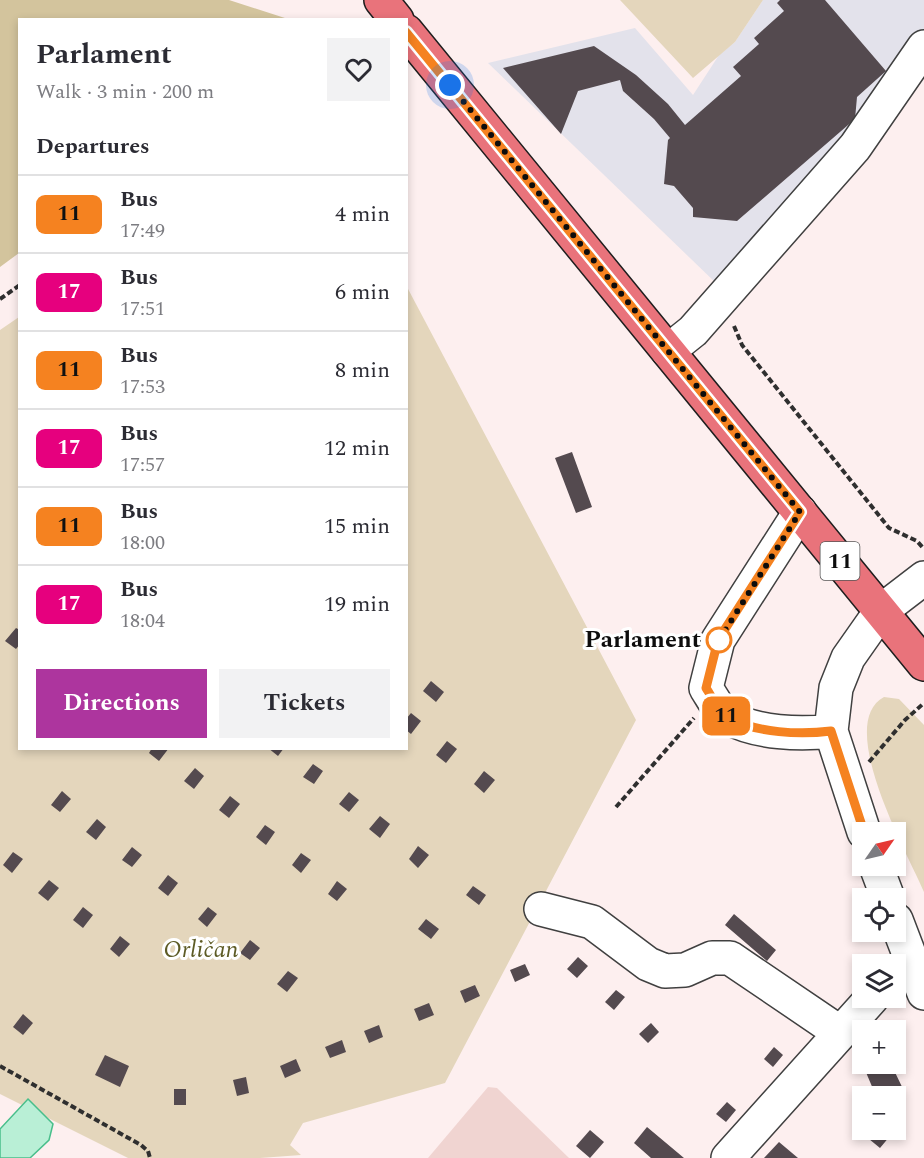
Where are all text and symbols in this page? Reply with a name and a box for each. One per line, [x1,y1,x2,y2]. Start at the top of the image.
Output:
text: Parlament [36,33,172,76]
button: heart [327,38,390,101]
your location [435,70,465,100]
text: Walk · 3 min · 200 m [36,77,214,107]
text: Departures [36,130,150,163]
text: Bus [120,183,158,216]
text: 11 [57,198,81,230]
text: 4 min [335,198,390,231]
text: 17:49 [120,216,165,246]
text: Bus [120,261,158,294]
text: 17 [57,276,81,308]
text: 6 min [335,276,390,309]
text: 17:51 [120,294,165,324]
text: Bus [120,339,158,372]
text: 11 [57,354,81,386]
text: 8 min [335,354,390,387]
text: 17:53 [120,372,165,402]
text: Bus [120,417,158,450]
text: 17 [57,432,81,464]
text: 12 min [324,432,390,465]
text: 17:57 [120,450,165,480]
text: Bus [120,495,158,528]
text: 11 [57,510,81,542]
text: 15 min [324,510,390,543]
text: 18:00 [120,528,165,558]
road number: 11 [820,542,860,580]
text: Bus [120,573,158,606]
text: 17 [57,588,81,620]
text: 19 min [324,588,390,621]
text: 18:04 [120,606,165,636]
place label: Parlament [585,622,701,658]
marker: Parlament [706,627,732,653]
button: Directions [36,669,207,738]
button: Tickets [219,669,390,738]
line badge: 11 [699,696,753,736]
text: 11 [714,700,738,732]
north arrow [852,822,906,876]
map controls [852,822,906,1140]
button: locate [852,888,906,942]
park label: Orličan [164,932,239,968]
button: layers [852,954,906,1008]
button: + [852,1020,906,1074]
button: − [852,1086,906,1140]

